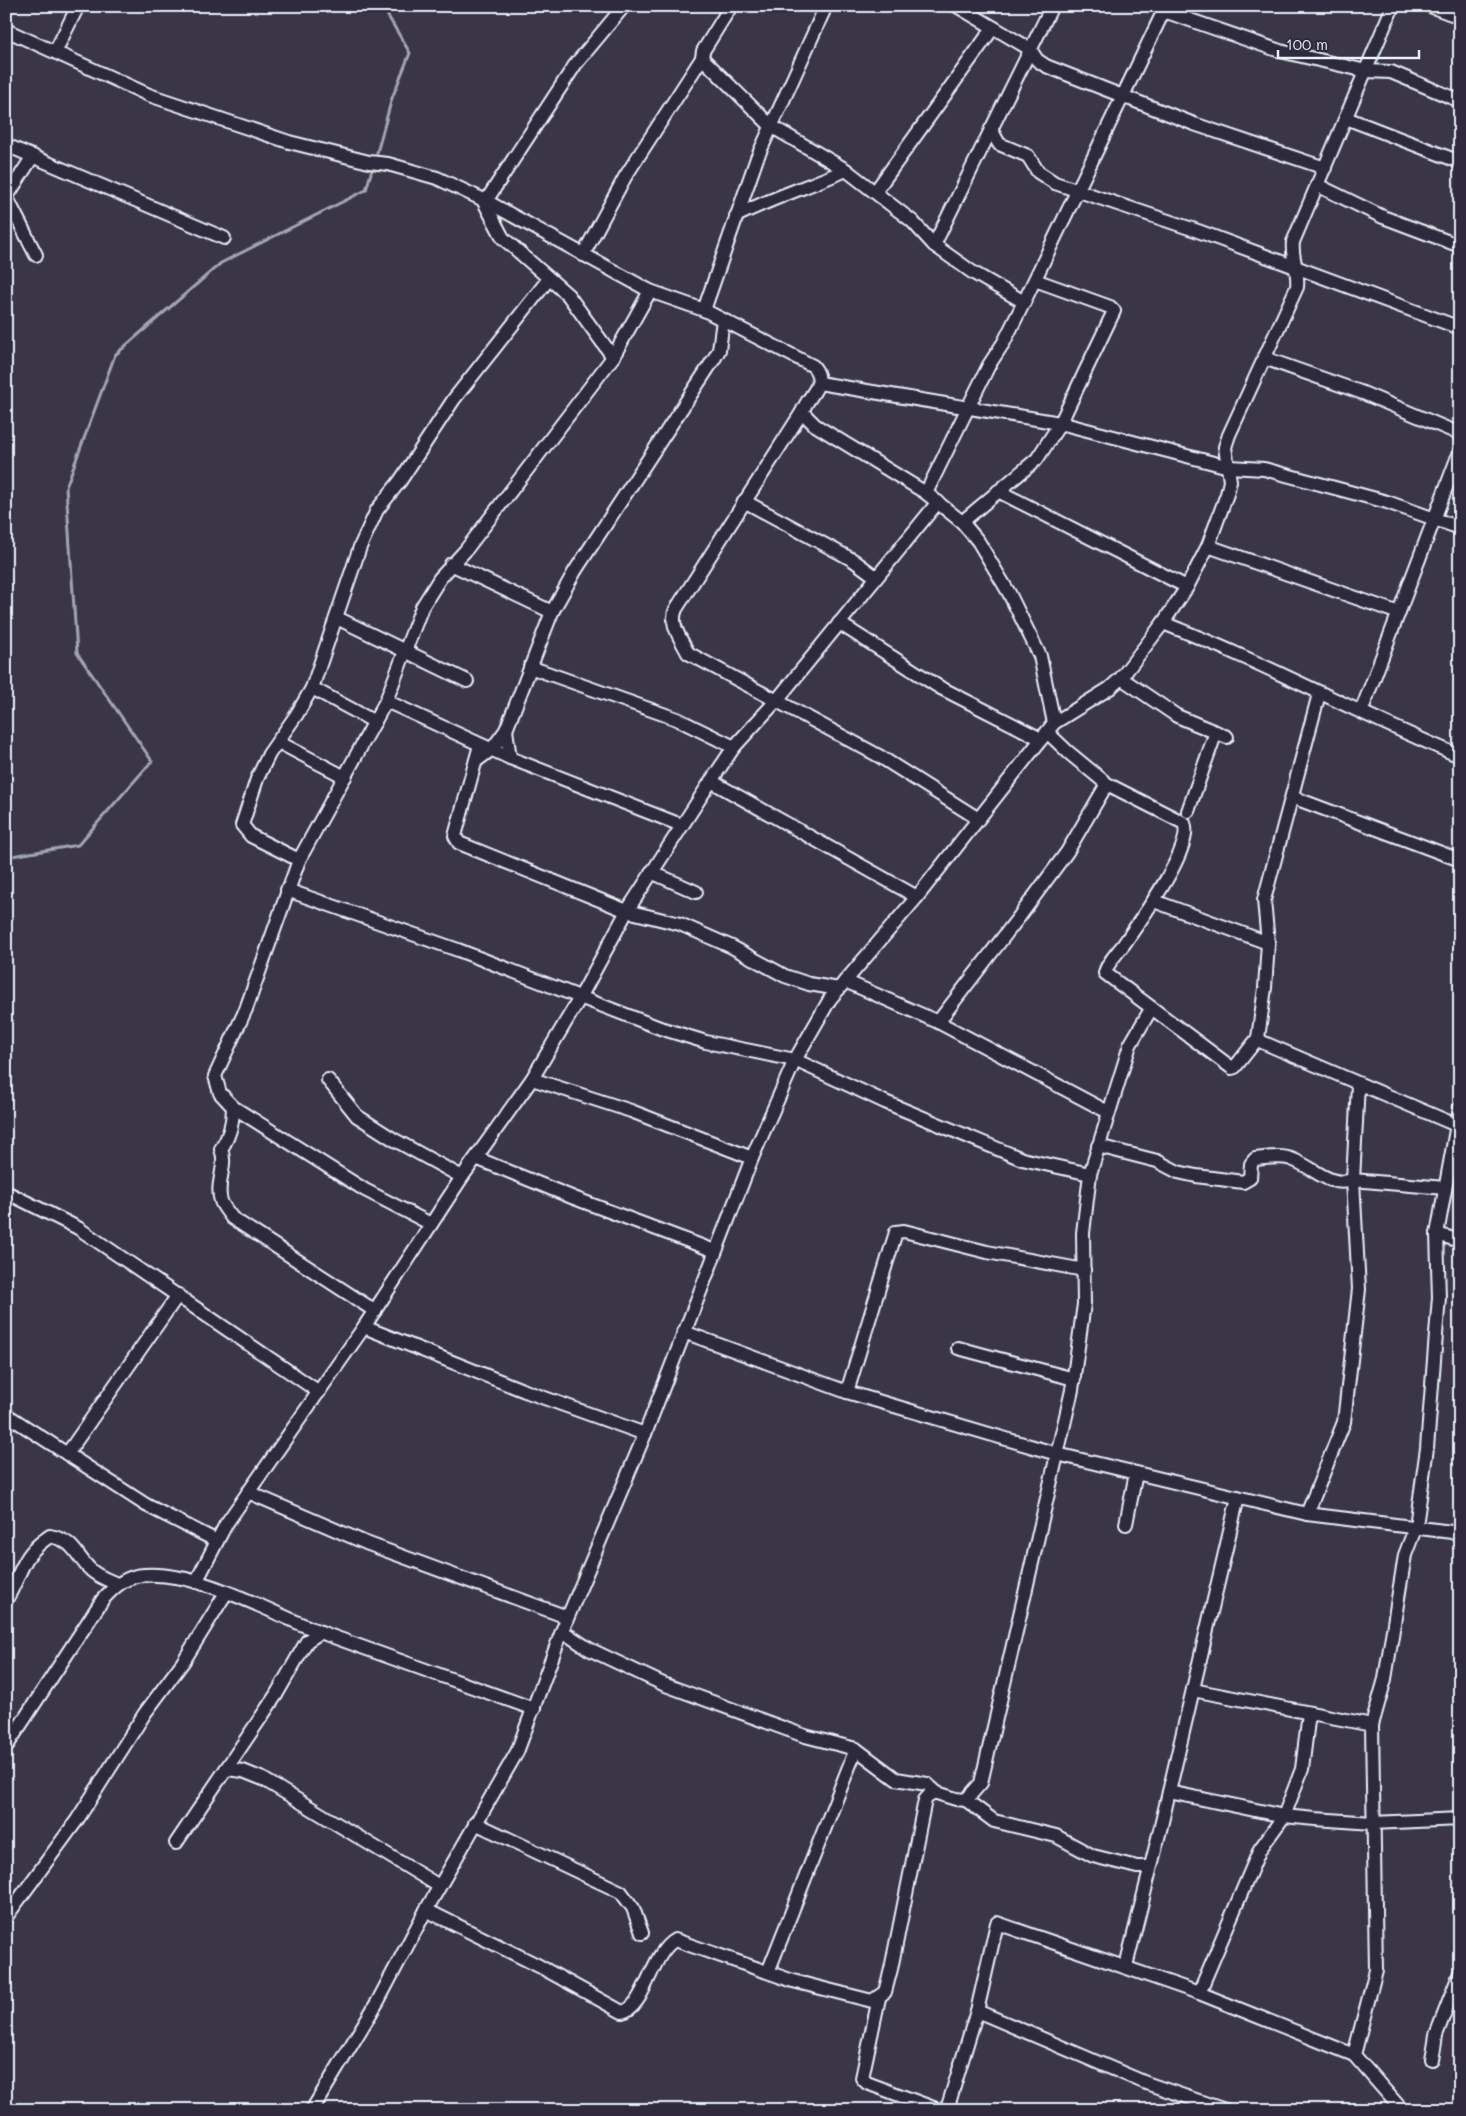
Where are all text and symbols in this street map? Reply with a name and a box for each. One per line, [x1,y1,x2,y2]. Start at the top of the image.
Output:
scale bar [1278,28,1420,60]
text: 100 m [1286,34,1328,54]

